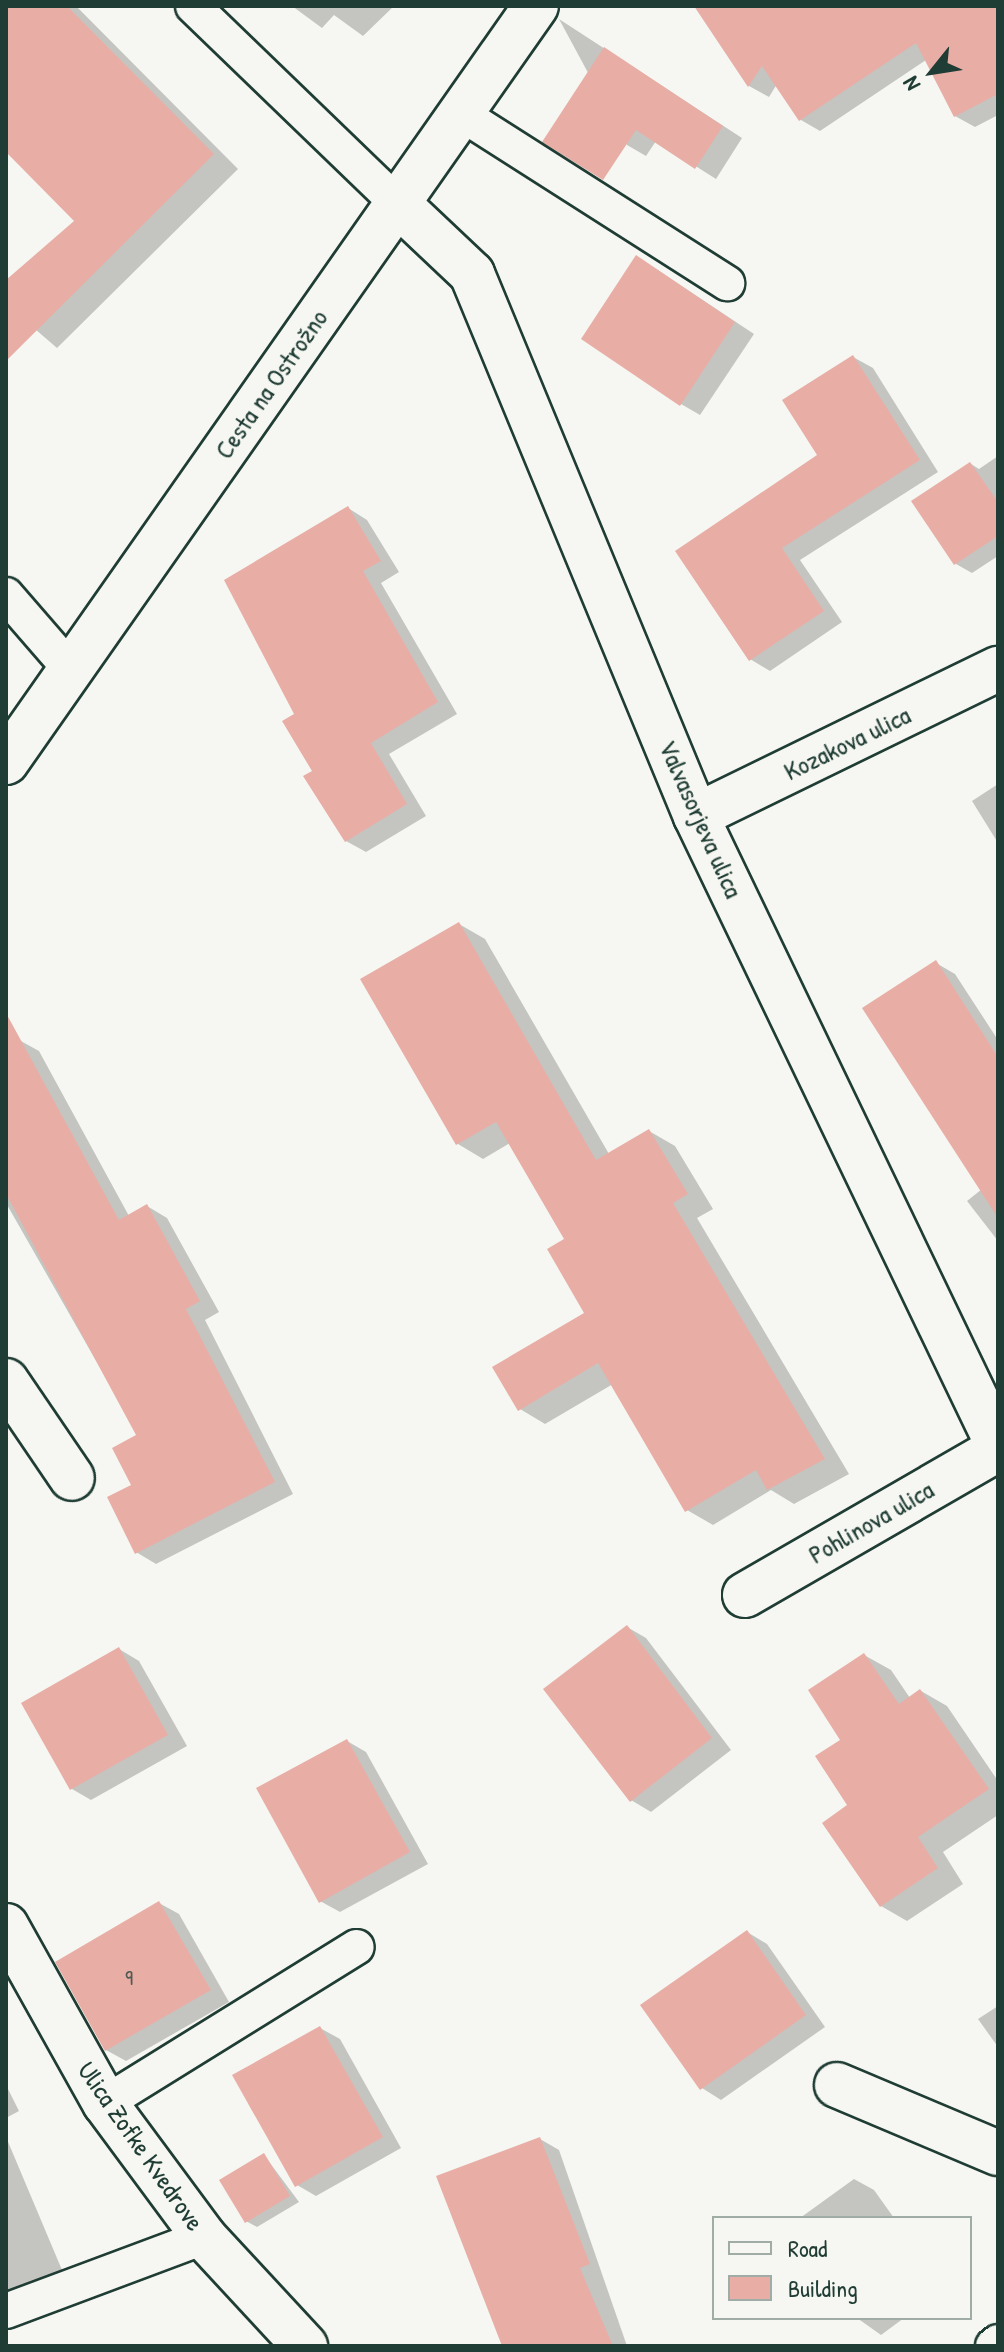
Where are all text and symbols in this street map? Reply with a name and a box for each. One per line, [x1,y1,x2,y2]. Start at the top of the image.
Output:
north arrow [892,32,972,112]
text: N [895,71,927,97]
street label: Cesta na Ostrožno [208,303,334,465]
street label: Kozakova ulica [779,699,915,787]
street label: Valvasorjeva ulica [652,735,750,903]
street label: Pohlinova ulica [803,1474,939,1570]
house number: 9 [125,1965,133,1991]
street label: Ulica Zofke Kvedrove [71,2055,211,2237]
legend [712,2216,972,2320]
text: Road [788,2232,827,2264]
text: Building [788,2272,858,2304]

